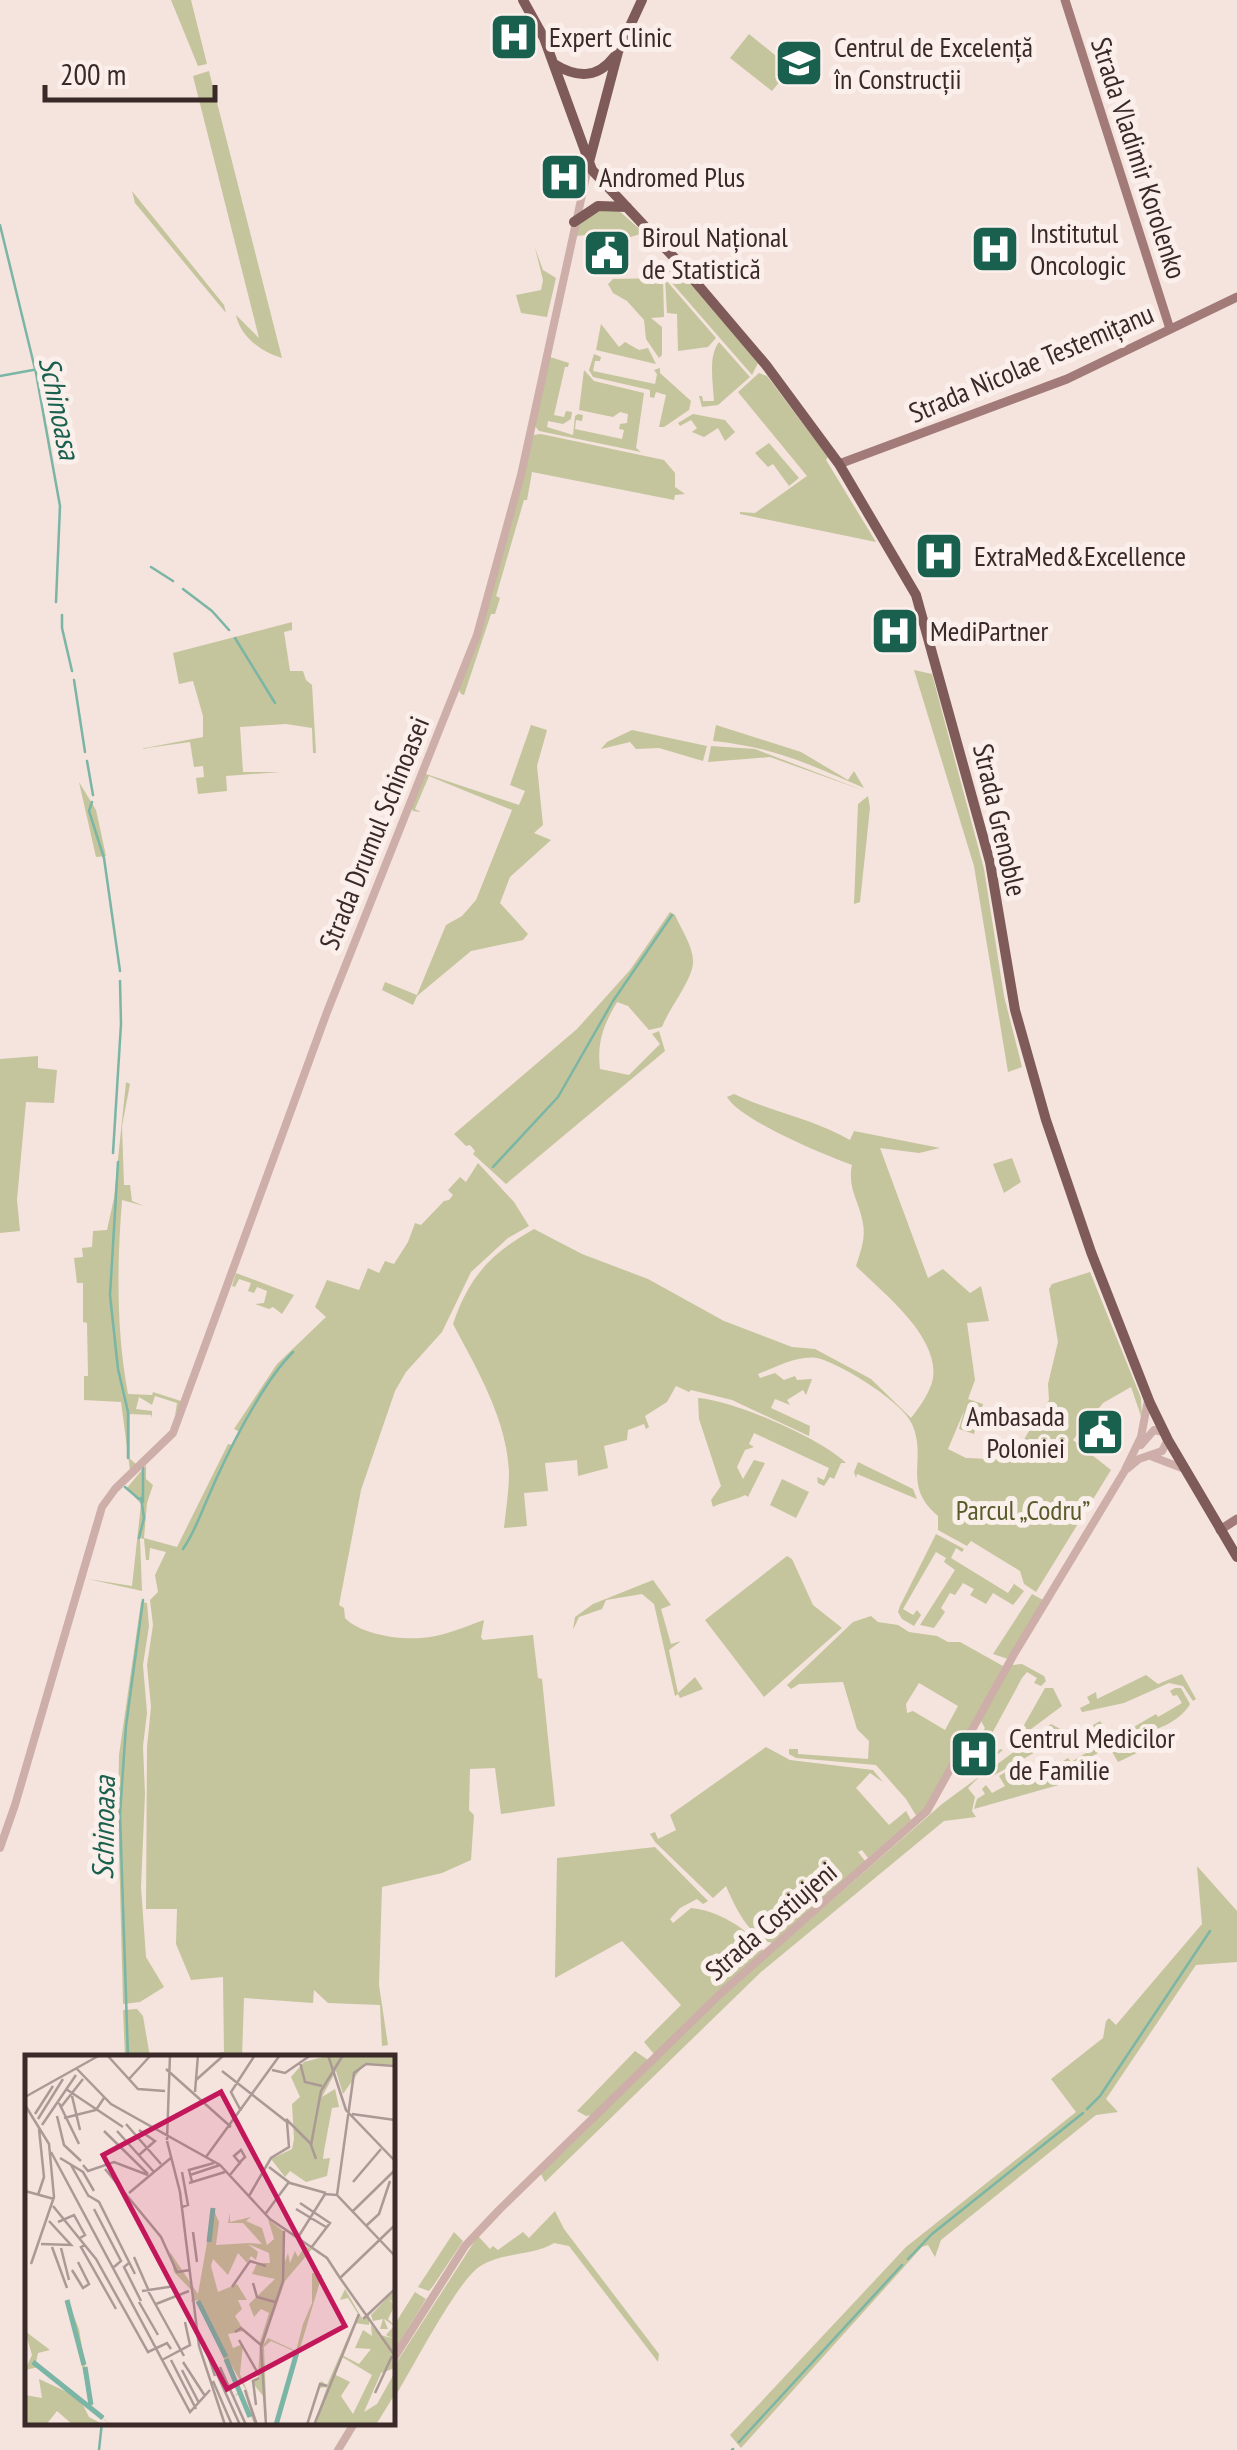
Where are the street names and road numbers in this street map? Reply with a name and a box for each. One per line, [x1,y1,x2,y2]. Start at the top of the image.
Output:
street label: Strada Vladimir Korolenko [1083,32,1196,283]
street label: Strada Nicolae Testemițanu [903,294,1159,431]
street label: Strada Drumul Schinoasei [310,711,437,955]
street label: Strada Grenoble [965,740,1036,900]
street label: Strada Costiujeni [697,1853,844,1988]

